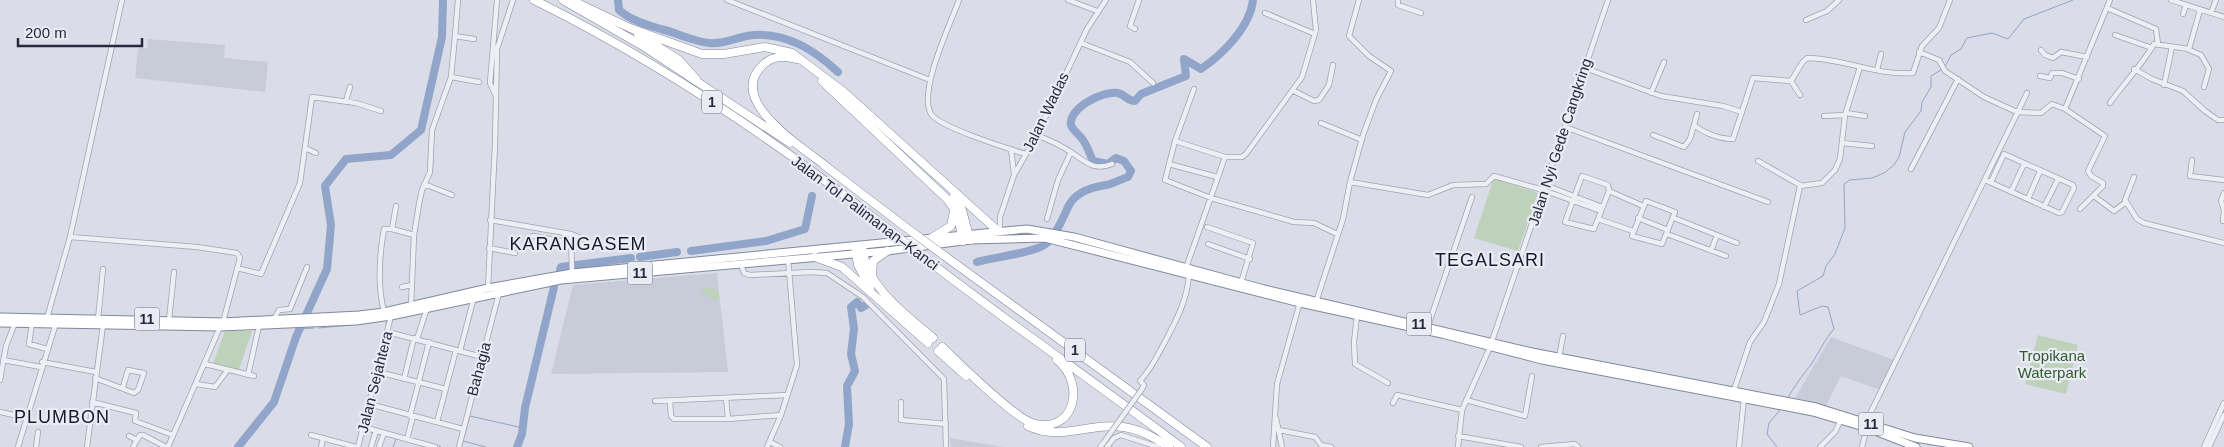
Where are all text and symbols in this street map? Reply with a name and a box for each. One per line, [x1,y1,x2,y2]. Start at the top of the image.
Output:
scale bar [18,15,141,47]
text: 200 m [25,24,67,41]
street label: Jalan Nyi Gede Cangkring [1524,56,1595,228]
street label: Jalan Wadas [1019,69,1072,154]
road number: 1 [702,90,722,114]
street label: Jalan Tol Palimanan–Kanci [788,152,942,274]
district label: KARANGASEM [509,234,647,254]
district label: TEGALSARI [1435,250,1545,270]
road number: 11 [628,262,652,284]
road number: 11 [134,308,160,330]
road number: 11 [1406,312,1432,336]
street label: Jalan Sejahtera [354,329,396,435]
road number: 1 [1065,338,1085,362]
street label: Bahagia [463,339,494,398]
park label: Tropikana Waterpark [2018,347,2087,381]
district label: PLUMBON [14,407,110,427]
road number: 11 [1858,412,1884,436]

